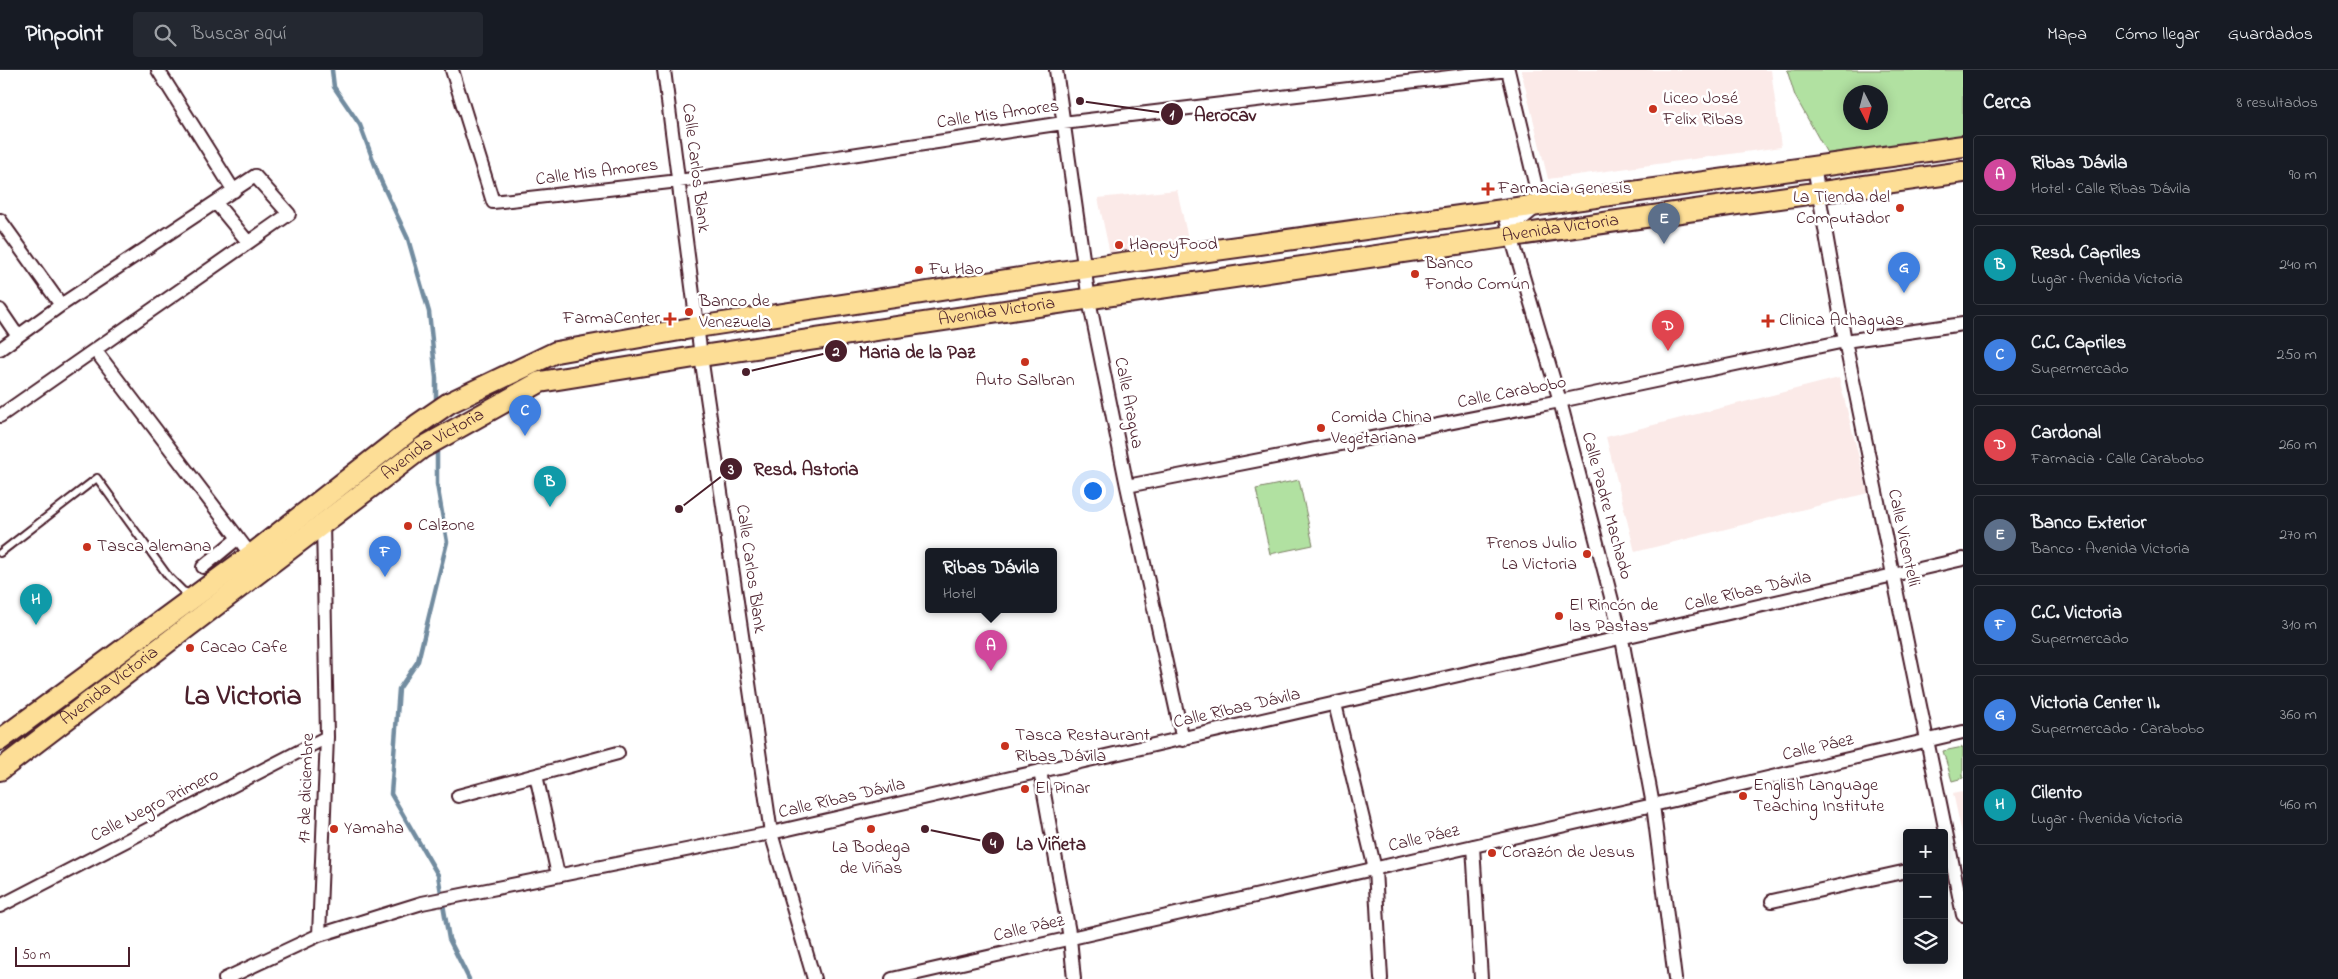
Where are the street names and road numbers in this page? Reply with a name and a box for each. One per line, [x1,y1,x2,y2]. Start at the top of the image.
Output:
street label: Calle Mis Amores [935,94,1061,136]
street label: Calle Carlos Blank [674,102,716,234]
street label: Calle Mis Amores [534,153,660,193]
street label: Avenida Victoria [1500,208,1621,250]
street label: Avenida Victoria [936,291,1057,334]
street label: Calle Aragua [1105,355,1150,451]
street label: Calle Carabobo [1455,370,1569,416]
street label: Avenida Victoria [376,402,490,487]
street label: Calle Padre Machado [1574,429,1638,583]
street label: Calle Vicentelli [1880,487,1926,589]
street label: Calle Carlos Blank [728,503,772,635]
street label: Calle Ríbas Dávila [1682,565,1814,619]
street label: Avenida Victoria [55,640,164,732]
street label: Calle Ríbas Dávila [1171,682,1303,736]
street label: Calle Páez [1780,727,1857,769]
street label: 17 de diciembre [292,732,322,843]
street label: Calle Negro Primero [86,762,224,851]
street label: Calle Ríbas Dávila [776,772,908,826]
street label: Calle Páez [1386,818,1463,860]
street label: Calle Páez [991,908,1068,950]

